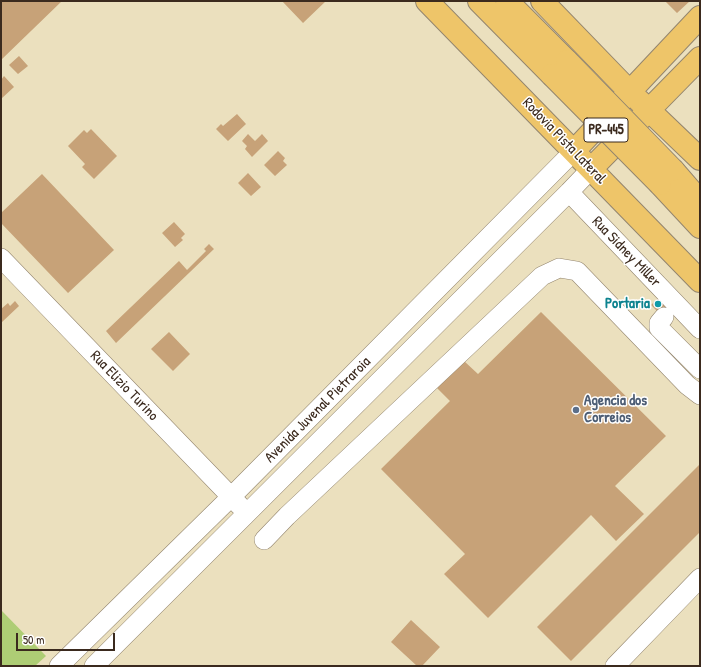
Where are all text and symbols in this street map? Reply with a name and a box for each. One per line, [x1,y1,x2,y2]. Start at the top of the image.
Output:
street label: Rodovia Pista Lateral [518,94,610,188]
road number: PR-445 [584,118,628,142]
street label: Rua Sidney Miller [588,213,664,291]
place label: Portaria [605,295,650,313]
marker: Portaria [653,299,663,309]
street label: Rua Elizio Turino [86,347,162,425]
street label: Avenida Juvenal Pietraroia [261,353,375,467]
place label: Agencia dos Correios [584,392,647,427]
marker: Agencia dos Correios [571,405,581,415]
scale bar [18,625,117,651]
text: 50 m [23,631,44,648]

